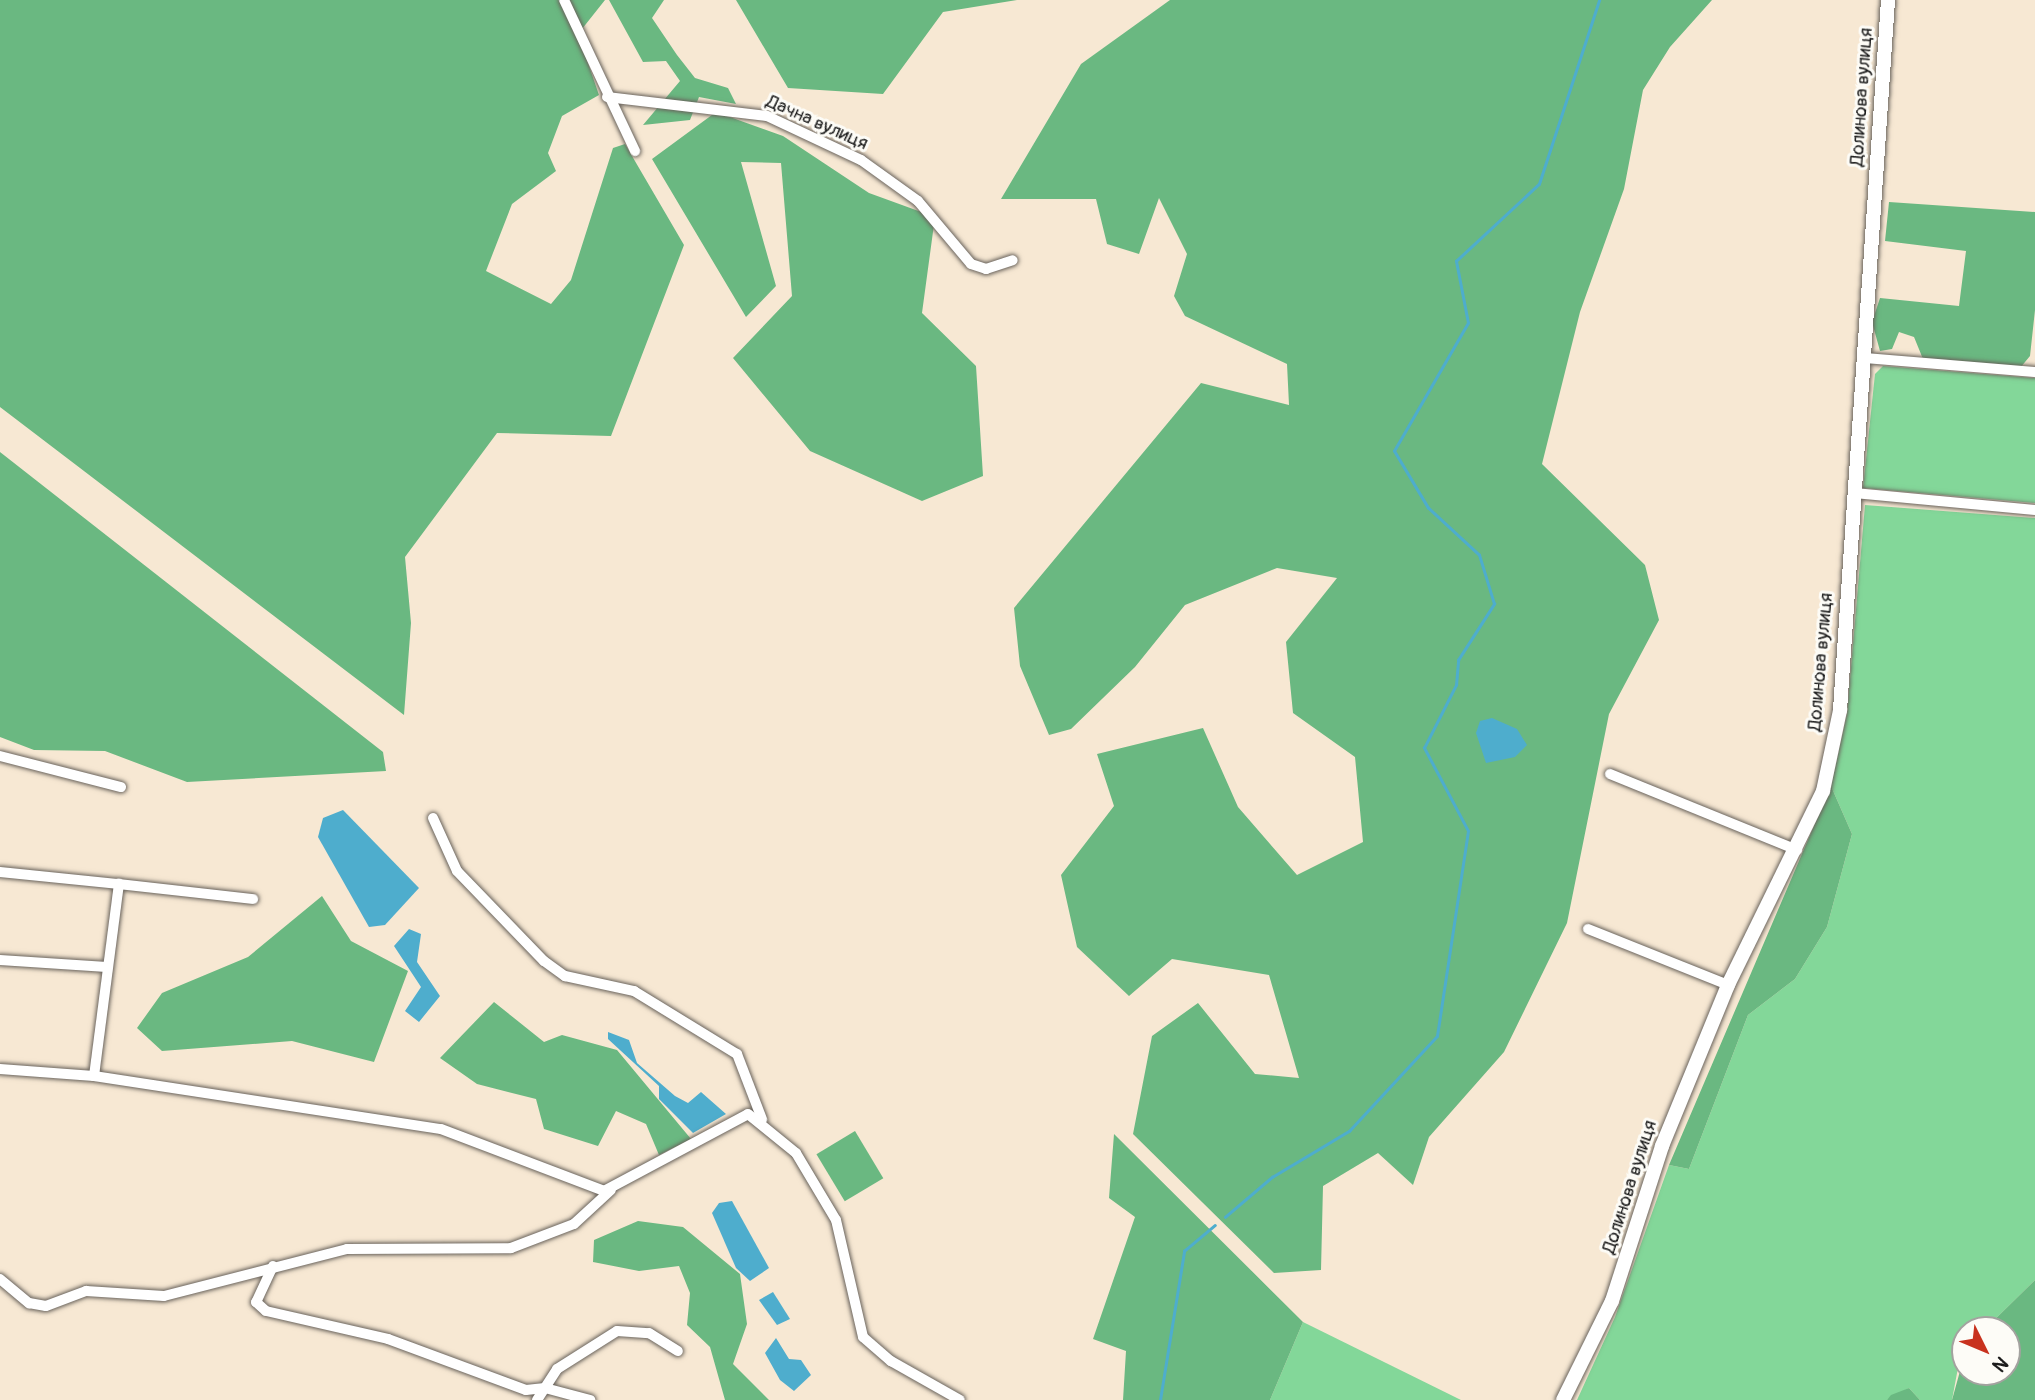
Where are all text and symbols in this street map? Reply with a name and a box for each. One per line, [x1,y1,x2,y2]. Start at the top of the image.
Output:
street label: Долинова вулиця [1846,27,1878,167]
street label: Дачна вулиця [763,90,871,156]
street label: Долинова вулиця [1804,592,1838,732]
street label: Долинова вулиця [1598,1117,1662,1257]
north arrow [1951,1316,2021,1386]
text: N [1987,1351,2013,1377]

